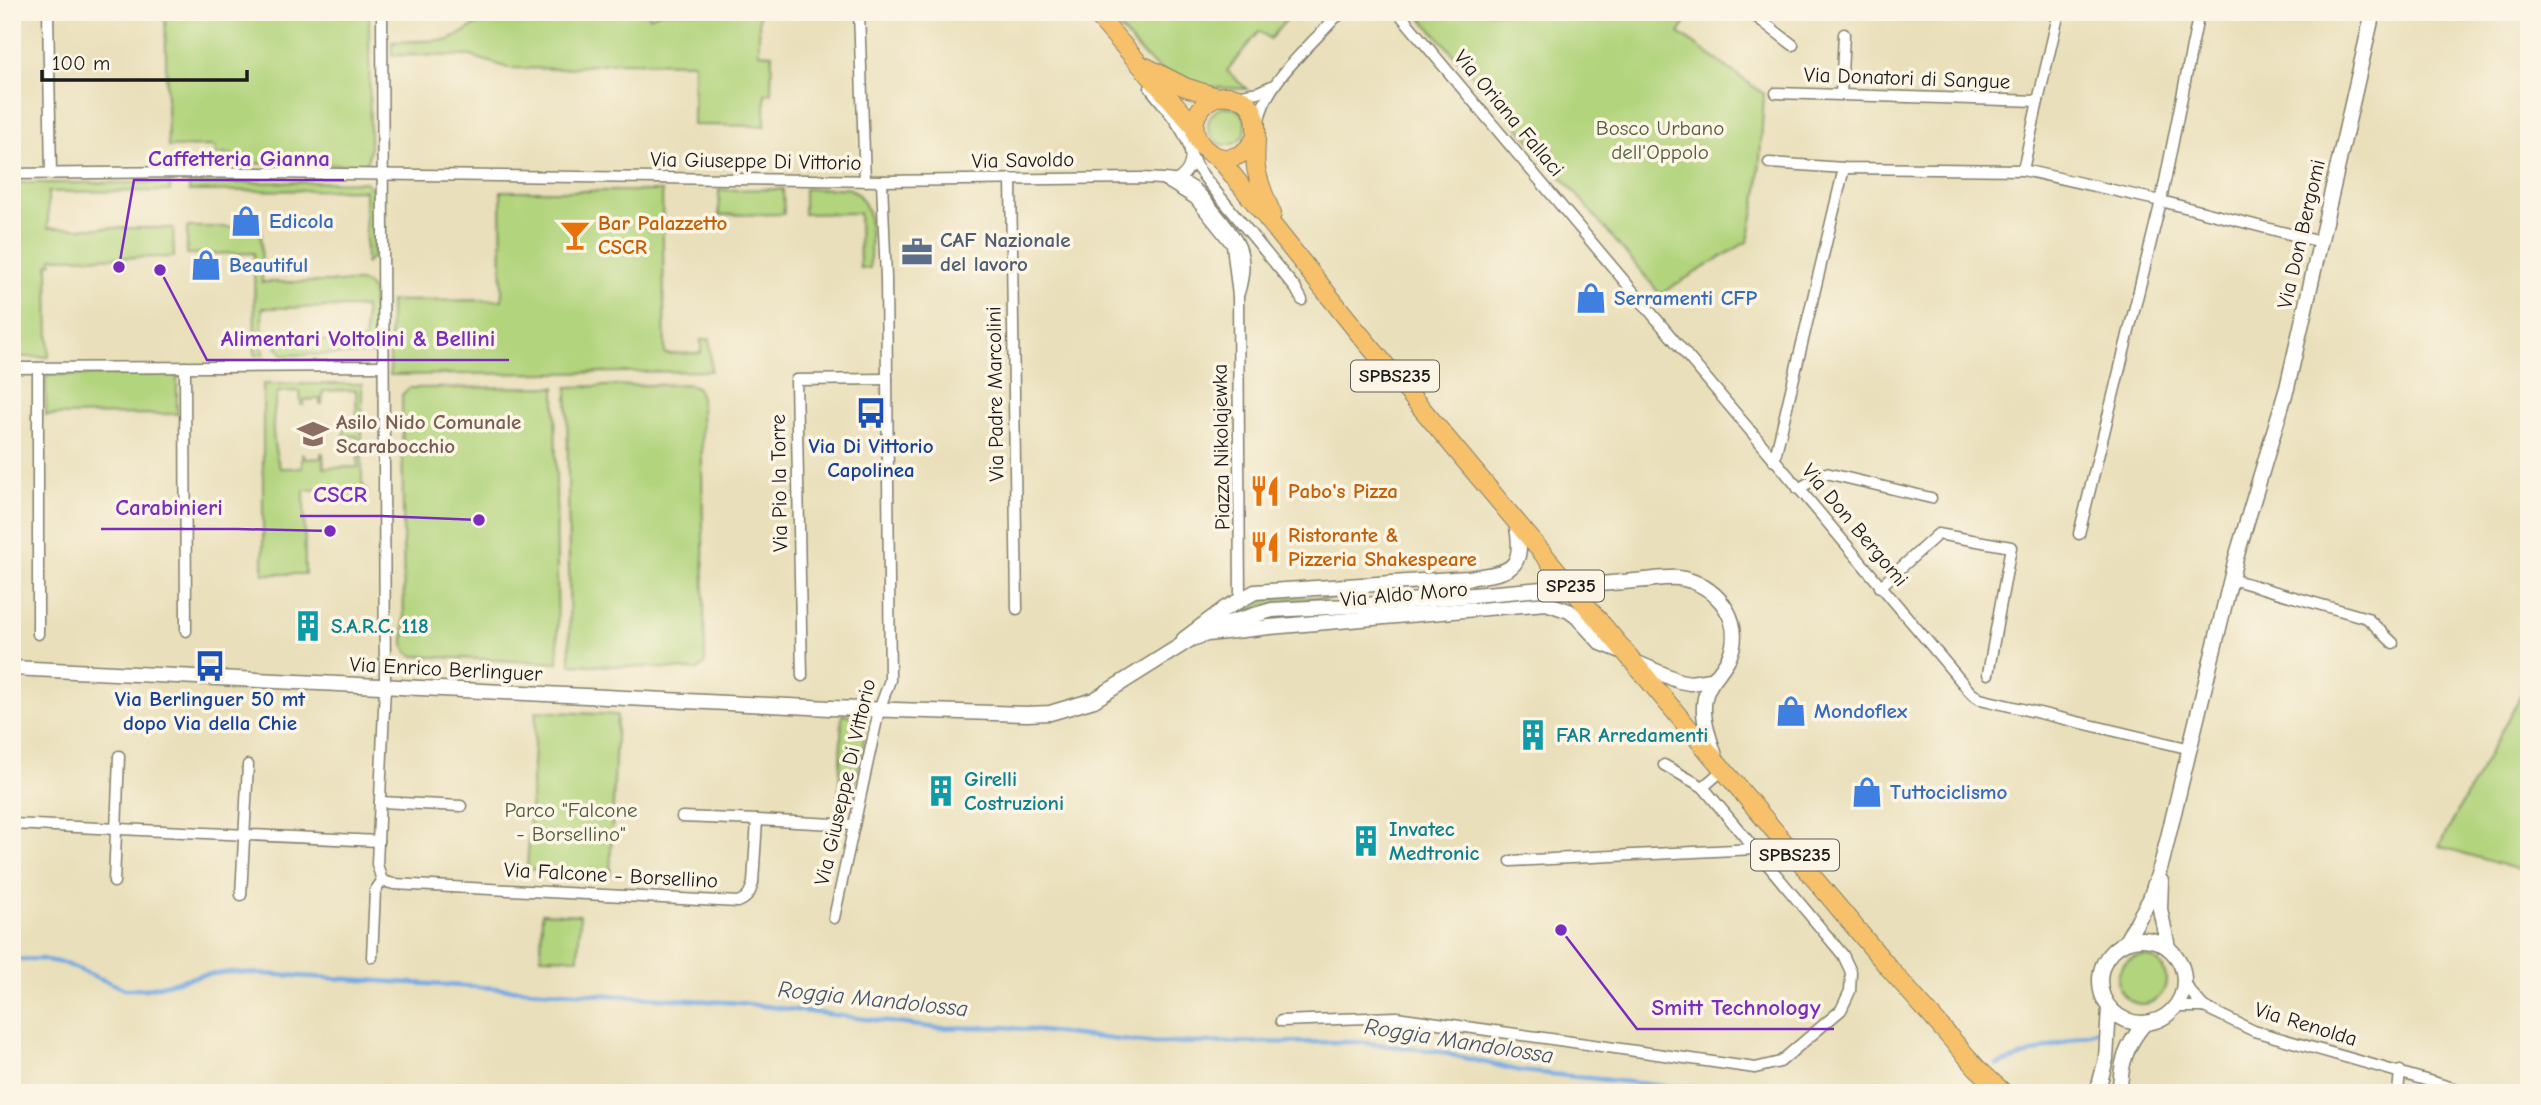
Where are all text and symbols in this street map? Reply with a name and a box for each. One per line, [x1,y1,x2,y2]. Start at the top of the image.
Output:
scale bar [42,38,247,82]
street label: Via Oriana Fallaci [1449,45,1569,181]
text: 100 m [52,51,110,75]
street label: Via Donatori di Sangue [1803,62,2011,94]
park label: Bosco Urbano dell'Oppolo [1596,116,1724,164]
callout: Caffetteria Gianna [134,136,344,180]
text: Caffetteria Gianna [148,145,330,172]
street label: Via Giuseppe Di Vittorio [650,147,862,175]
street label: Via Savoldo [971,147,1075,173]
street label: Via Don Bergomi [2272,157,2330,311]
shop icon: Edicola [229,204,263,238]
place label: Edicola [269,209,334,233]
place label: Bar Palazzetto CSCR [598,211,728,259]
bar icon: Bar Palazzetto CSCR [558,218,592,252]
place label: CAF Nazionale del lavoro [940,228,1071,276]
office icon: CAF Nazionale del lavoro [900,235,934,269]
shop icon: Beautiful [189,248,223,282]
place label: Beautiful [229,253,308,277]
shop icon: Serramenti CFP [1574,281,1608,315]
place label: Serramenti CFP [1614,286,1757,310]
street label: Via Padre Marcolini [981,306,1009,482]
callout: Alimentari Voltolini & Bellini [207,316,509,360]
text: Alimentari Voltolini & Bellini [221,325,495,352]
road number: SPBS235 [1351,360,1439,392]
street label: Piazza Nikolajewka [1208,364,1234,530]
bus stop icon: Via Di Vittorio Capolinea [854,396,888,430]
place label: Asilo Nido Comunale Scarabocchio [336,410,521,458]
street label: Via Pio la Torre [766,414,792,552]
school or university icon: Asilo Nido Comunale Scarabocchio [296,417,330,451]
place label: Via Di Vittorio Capolinea [808,434,934,482]
street label: Via Don Bergomi [1797,459,1913,591]
callout: CSCR [300,472,381,516]
restaurant icon: Pabo's Pizza [1248,474,1282,508]
place label: Pabo's Pizza [1288,479,1398,503]
text: CSCR [313,481,367,508]
callout: Carabinieri [101,485,237,529]
text: Carabinieri [115,494,223,521]
place label: Ristorante & Pizzeria Shakespeare [1288,523,1477,571]
restaurant icon: Ristorante & Pizzeria Shakespeare [1248,530,1282,564]
road number: SP235 [1538,570,1604,601]
street label: Via Aldo Moro [1339,576,1469,612]
building icon: S.A.R.C. 118 [291,609,325,643]
place label: S.A.R.C. 118 [331,614,429,638]
bus stop icon: Via Berlinguer 50 mt dopo Via della Chie [193,649,227,683]
street label: Via Enrico Berlinguer [349,652,544,686]
street label: Via Giuseppe Di Vittorio [810,676,880,888]
place label: Via Berlinguer 50 mt dopo Via della Chie [115,687,306,735]
shop icon: Mondoflex [1774,694,1808,728]
place label: Mondoflex [1814,699,1908,723]
building icon: FAR Arredamenti [1516,718,1550,752]
place label: FAR Arredamenti [1556,723,1708,747]
place label: Girelli Costruzioni [964,767,1064,815]
building icon: Girelli Costruzioni [924,774,958,808]
shop icon: Tuttociclismo [1850,775,1884,809]
place label: Tuttociclismo [1890,780,2008,804]
park label: Parco "Falcone - Borsellino" [504,798,638,846]
place label: Invatec Medtronic [1389,817,1480,865]
building icon: Invatec Medtronic [1349,824,1383,858]
road number: SPBS235 [1751,840,1839,870]
street label: Via Falcone - Borsellino [503,857,719,893]
water label: Roggia Mandolossa [777,976,970,1022]
callout: Smitt Technology [1637,985,1834,1029]
text: Smitt Technology [1651,994,1821,1021]
street label: Via Renolda [2252,997,2360,1051]
water label: Roggia Mandolossa [1363,1013,1556,1069]

